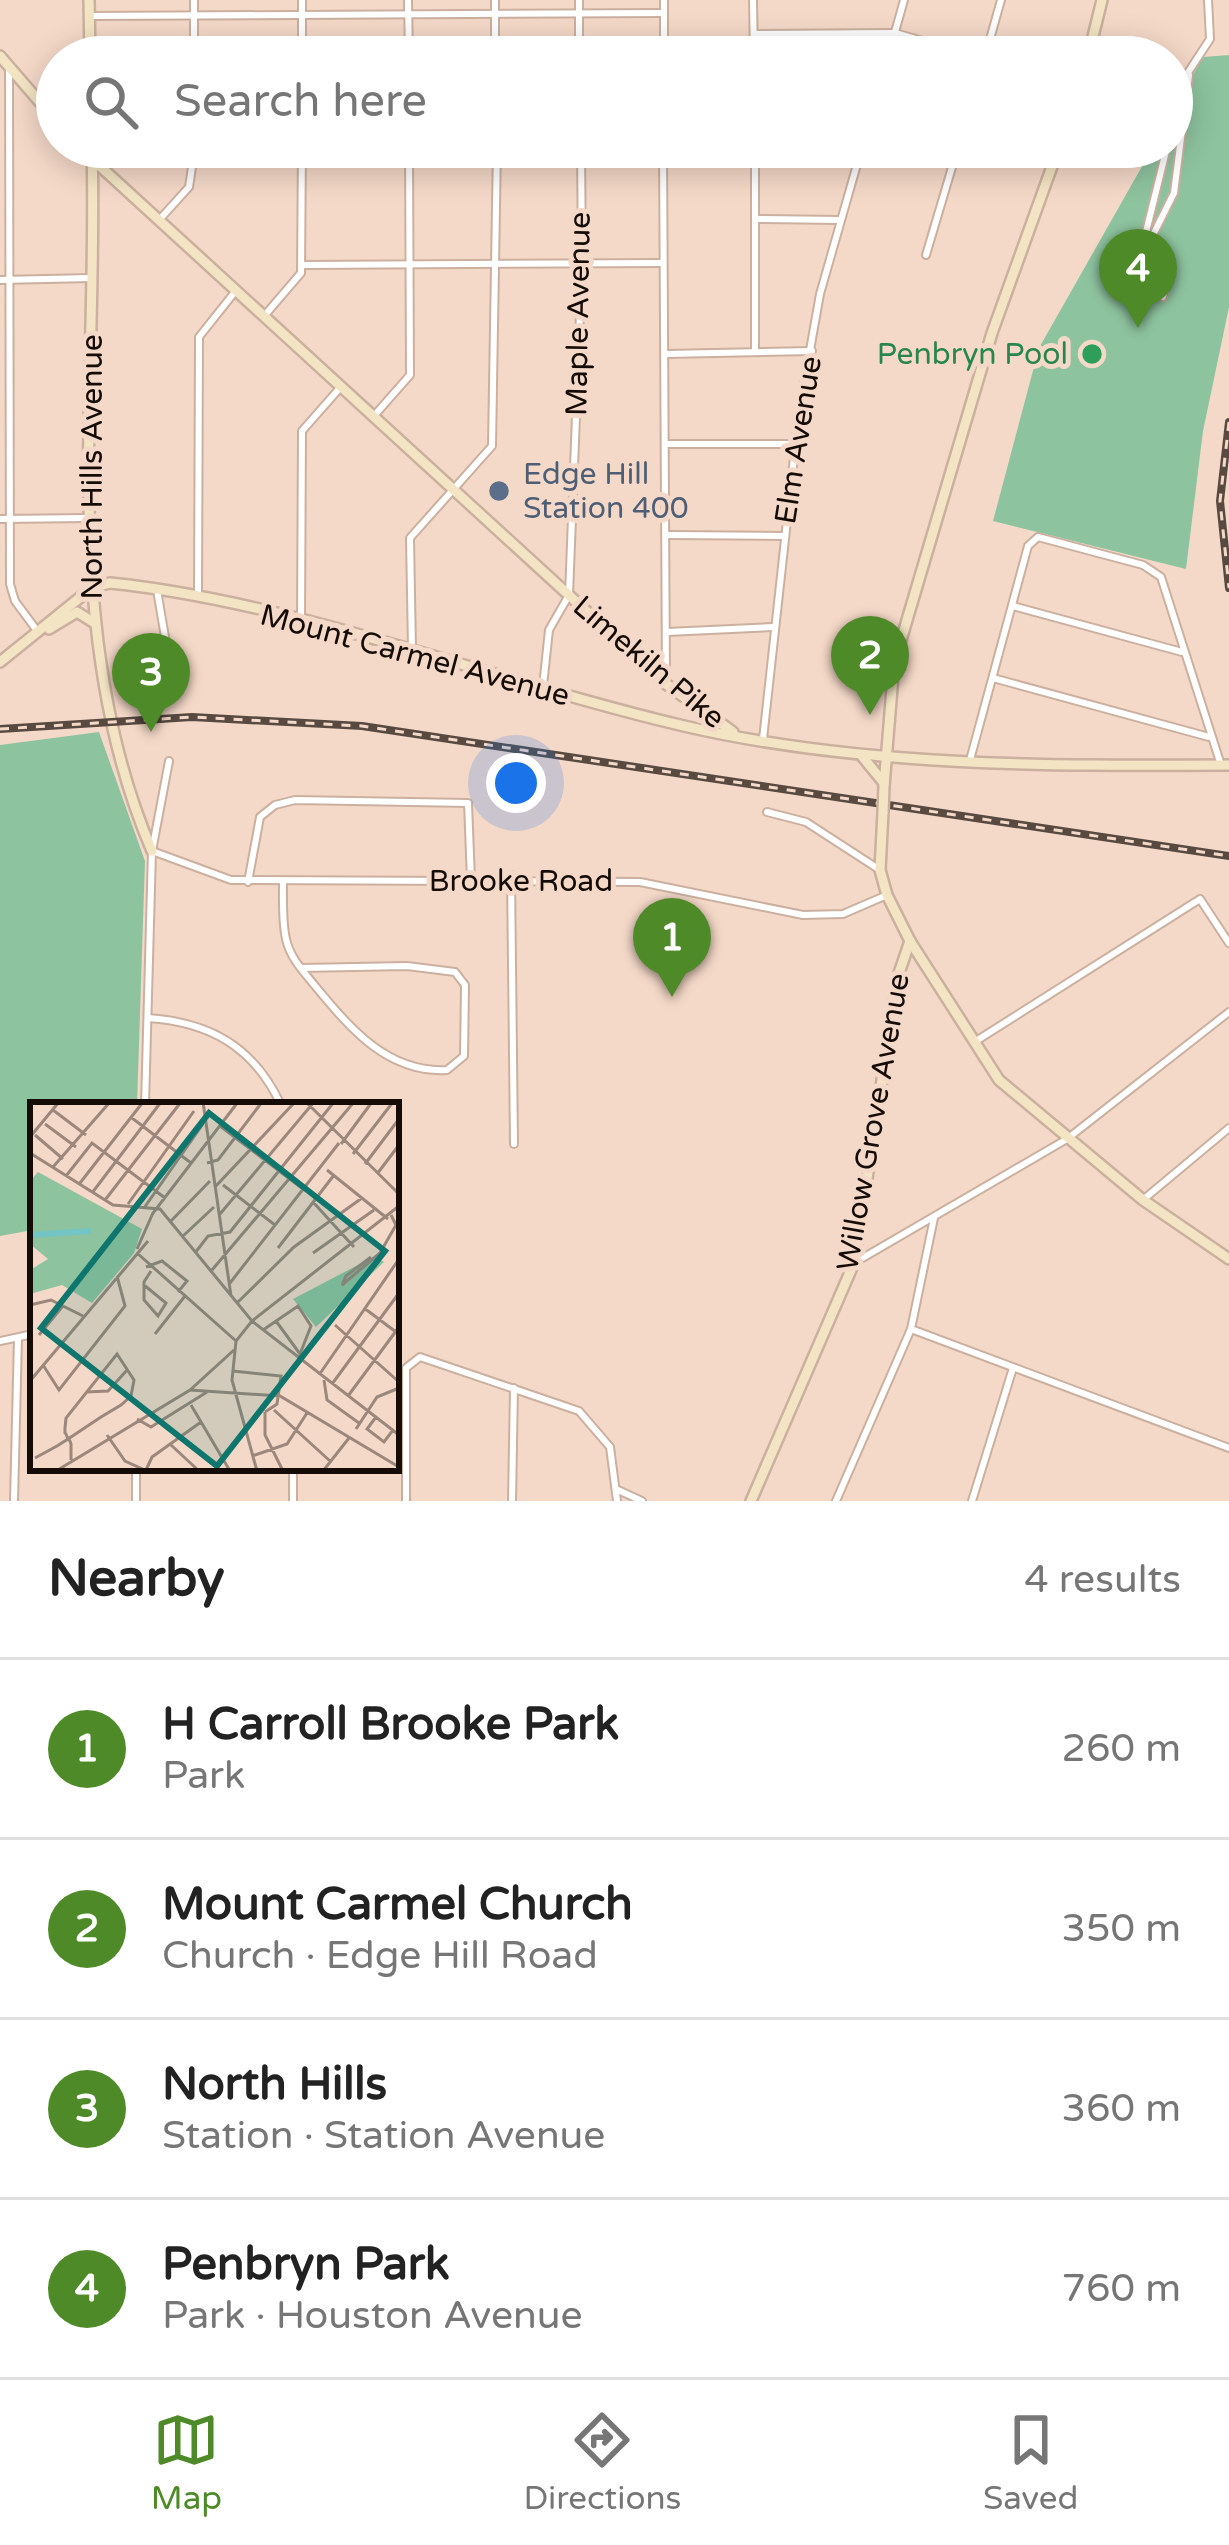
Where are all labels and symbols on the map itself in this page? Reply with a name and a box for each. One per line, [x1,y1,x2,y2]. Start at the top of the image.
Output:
street label: Maple Avenue [558,212,599,417]
pin: 4 [1099,229,1177,328]
street label: North Hills Avenue [74,334,111,600]
place label: Penbryn Pool [877,336,1068,373]
marker: Penbryn Pool [1079,341,1105,367]
street label: Elm Avenue [767,354,830,527]
place label: Edge Hill Station 400 [523,456,689,527]
marker: Edge Hill Station 400 [486,478,512,504]
street label: Limekiln Pike [565,588,732,737]
street label: Mount Carmel Avenue [256,596,574,715]
pin: 2 [831,616,909,715]
pin: 3 [112,633,190,732]
your location [486,753,546,813]
street label: Brooke Road [429,863,613,900]
pin: 1 [633,898,711,997]
street label: Willow Grove Avenue [829,970,918,1274]
inset map [30,1102,399,1471]

